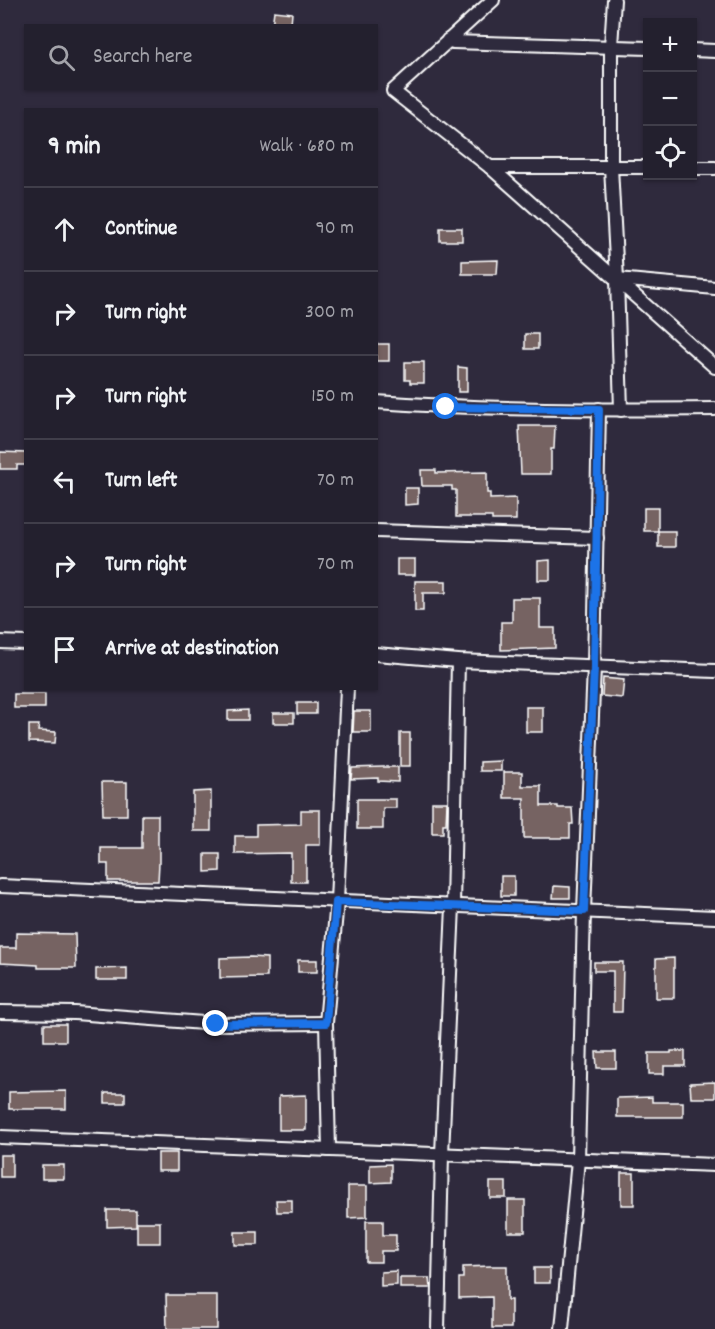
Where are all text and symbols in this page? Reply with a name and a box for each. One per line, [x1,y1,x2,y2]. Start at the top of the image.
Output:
map controls [643,18,697,180]
button: + [643,18,697,72]
search box [24,24,378,90]
icon: search [45,41,78,74]
text: Search here [93,42,192,73]
button: − [643,72,697,126]
button: locate [643,126,697,180]
text: 9 min [48,129,101,166]
text: Walk · 680 m [259,133,354,161]
icon: ahead [48,213,81,246]
text: Continue [105,214,177,245]
text: 90 m [316,215,354,243]
icon: right [48,297,81,330]
text: Turn right [105,298,187,329]
text: 300 m [305,299,354,327]
icon: right [48,381,81,414]
text: Turn right [105,382,187,413]
text: 150 m [311,383,354,411]
route start [432,393,458,419]
icon: left [48,465,81,498]
text: Turn left [105,466,177,497]
text: 70 m [317,467,354,495]
icon: right [48,549,81,582]
text: Turn right [105,550,187,581]
text: 70 m [317,551,354,579]
icon: arrive [48,633,81,666]
text: Arrive at destination [105,634,279,665]
route end [202,1010,228,1036]

